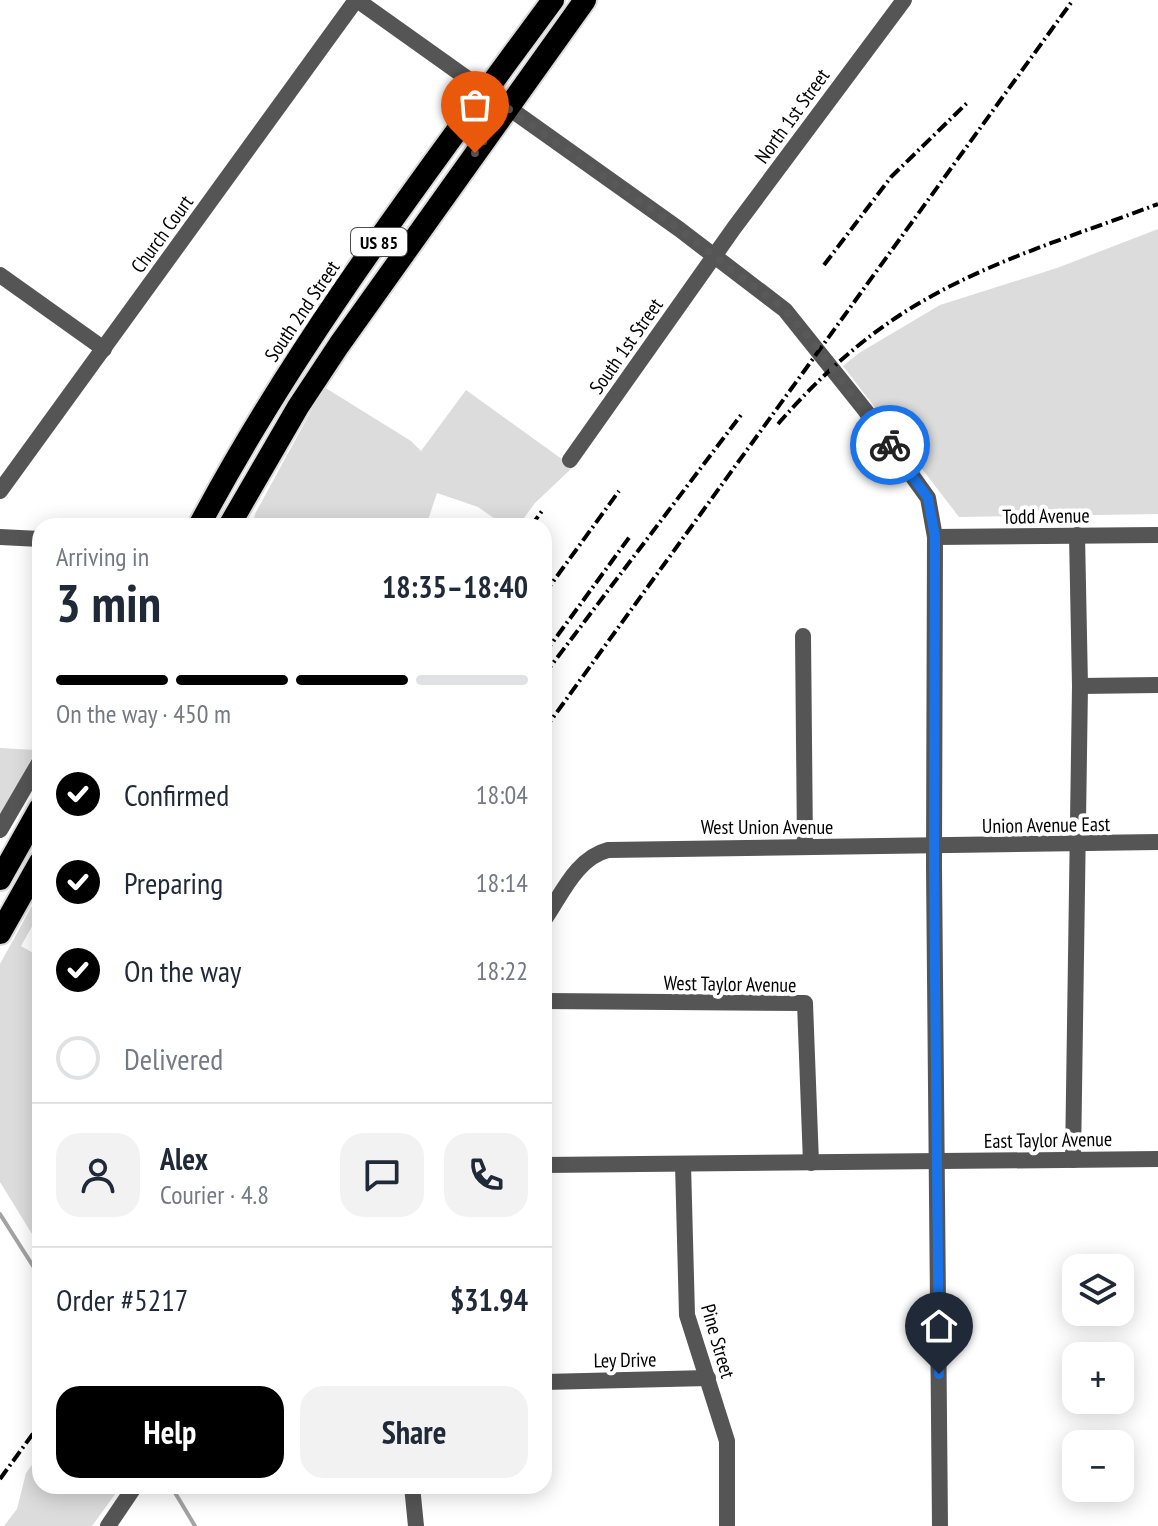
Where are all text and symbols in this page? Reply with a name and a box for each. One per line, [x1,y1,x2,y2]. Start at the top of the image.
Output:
street label: North 1st Street [749,63,835,168]
pin [441,71,509,153]
icon: bag [453,83,497,127]
street label: Church Court [125,190,199,278]
road number: US 85 [351,228,407,256]
street label: South 2nd Street [259,255,346,367]
street label: South 1st Street [583,293,669,399]
courier [850,405,930,485]
icon: bike [868,423,912,467]
street label: Todd Avenue [1002,502,1090,530]
text: Arriving in [56,540,149,573]
text: 18:35–18:40 [382,567,528,606]
text: 3 min [56,569,161,636]
text: On the way · 450 m [56,697,231,730]
icon: check [56,772,100,816]
text: Confirmed [124,775,229,814]
text: 18:04 [476,778,528,811]
street label: Union Avenue East [982,811,1111,839]
street label: West Union Avenue [701,814,833,840]
icon: check [56,860,100,904]
text: Preparing [124,863,223,902]
text: 18:14 [476,866,528,899]
icon: check [56,948,100,992]
text: On the way [124,951,241,990]
text: 18:22 [476,954,528,987]
street label: West Taylor Avenue [663,970,797,998]
text: Delivered [124,1039,223,1078]
street label: East Taylor Avenue [984,1126,1112,1154]
button: person [56,1133,140,1217]
button: chat [340,1133,424,1217]
button: phone [444,1133,528,1217]
text: Alex [160,1139,208,1178]
text: Courier · 4.8 [160,1178,269,1211]
map controls [1062,1254,1134,1502]
button: layers [1062,1254,1134,1326]
text: Order #5217 [56,1280,188,1319]
text: $31.94 [450,1280,528,1319]
pin [905,1292,973,1374]
street label: Pine Street [695,1301,741,1382]
icon: home [917,1304,961,1348]
button: + [1062,1342,1134,1414]
street label: Ley Drive [593,1346,657,1374]
button: Help [56,1386,284,1478]
button: Share [300,1386,528,1478]
button: − [1062,1430,1134,1502]

